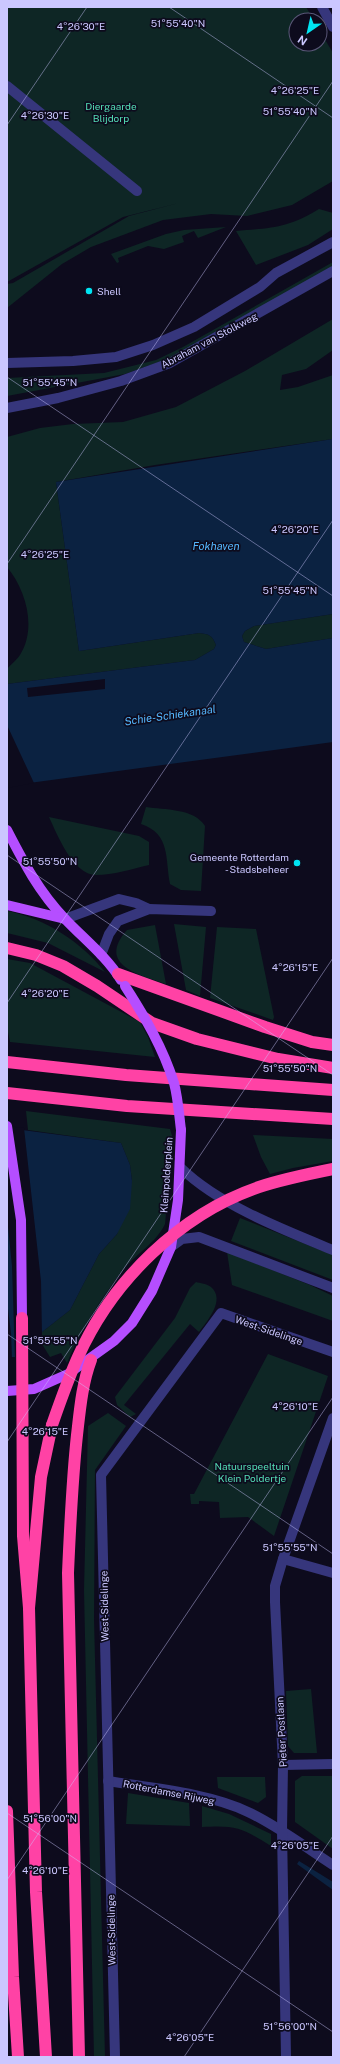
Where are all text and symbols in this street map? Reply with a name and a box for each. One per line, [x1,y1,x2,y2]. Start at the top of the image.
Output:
north arrow [288,12,328,52]
text: 51°55'40"N [151,17,205,29]
text: 4°26'30"E [57,20,105,32]
text: N [295,33,309,48]
text: 4°26'25"E [271,84,319,96]
park label: Diergaarde Blijdorp [85,100,137,124]
text: 51°55'40"N [263,105,317,117]
text: 4°26'30"E [21,109,69,121]
place label: Shell [97,285,121,297]
marker: Shell [84,286,94,296]
street label: Abraham van Stolkweg [159,309,259,371]
text: 51°55'45"N [23,376,77,388]
text: 4°26'20"E [271,523,319,535]
water label: Fokhaven [192,540,240,552]
text: 4°26'25"E [21,548,69,560]
text: 51°55'45"N [263,584,317,596]
water label: Schie-Schiekanaal [124,703,216,727]
place label: Gemeente Rotterdam - Stadsbeheer [190,851,289,875]
text: 51°55'50"N [23,855,77,867]
marker: Gemeente Rotterdam - Stadsbeheer [292,858,302,868]
text: 4°26'15"E [272,961,318,973]
text: 4°26'20"E [21,987,69,999]
text: 51°55'50"N [263,1062,317,1074]
street label: Kleinpolderplein [157,1136,175,1213]
street label: West-Sidelinge [234,1313,305,1347]
text: 51°55'55"N [22,1334,78,1346]
text: 4°26'10"E [272,1400,318,1412]
text: 4°26'15"E [22,1425,68,1437]
park label: Natuurspeeltuin Klein Poldertje [214,1460,290,1484]
text: 51°55'55"N [262,1541,318,1553]
street label: West-Sidelinge [97,1570,111,1641]
street label: Pieter Postlaan [273,1696,289,1768]
street label: Rotterdamse Rijweg [122,1777,216,1807]
text: 51°56'00"N [23,1812,77,1824]
text: 4°26'05"E [271,1839,319,1851]
text: 4°26'10"E [22,1864,68,1876]
street label: West-Sidelinge [104,1894,118,1965]
text: 51°56'00"N [263,2020,317,2032]
text: 4°26'05"E [166,2031,214,2043]

